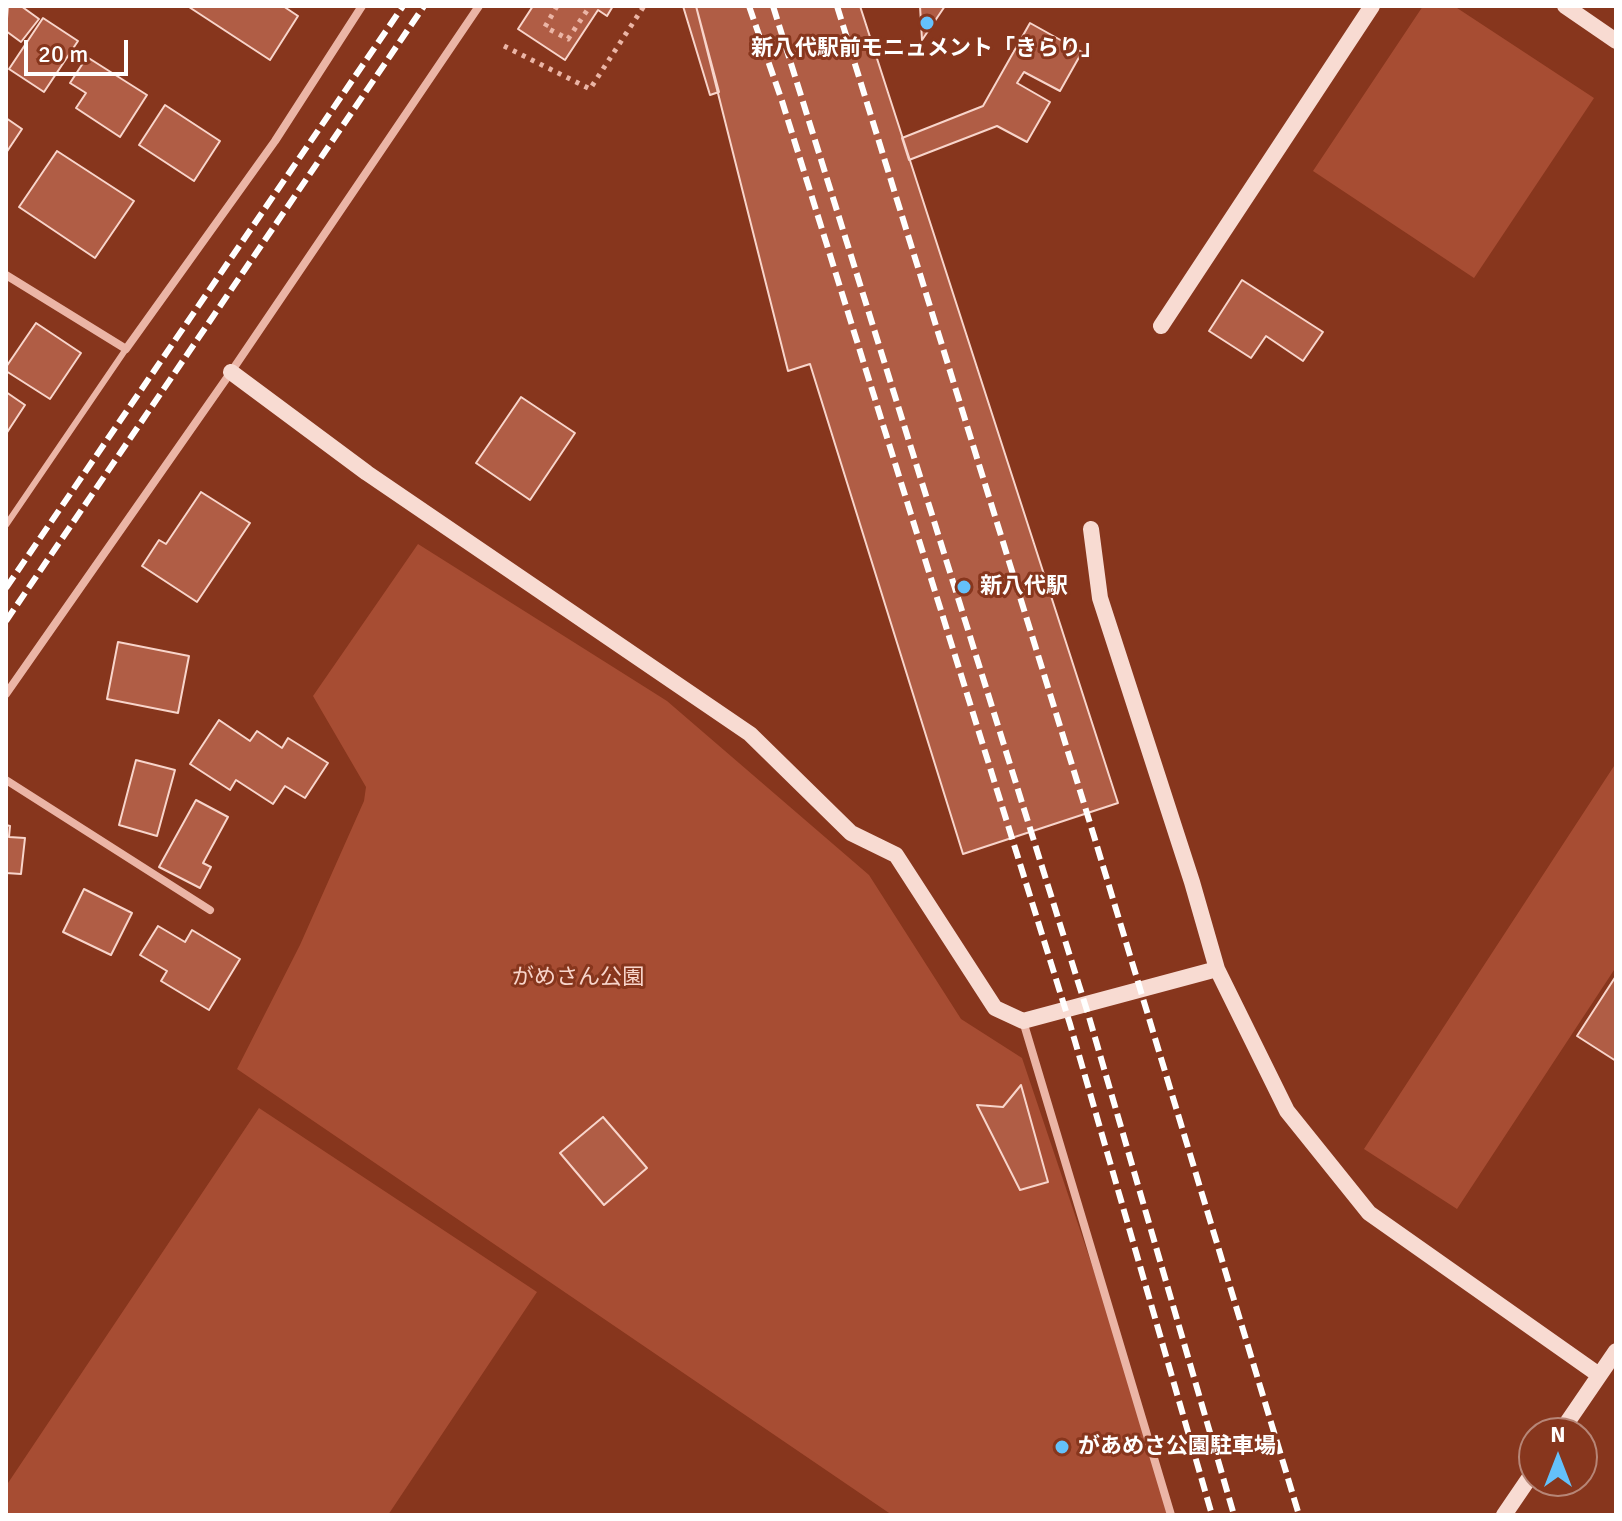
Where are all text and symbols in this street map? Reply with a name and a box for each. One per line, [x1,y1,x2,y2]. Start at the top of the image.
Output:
marker: 新八代駅前モニュメント「きらり」 [918,14,936,32]
scale bar [28,24,132,74]
place label: 新八代駅前モニュメント「きらり」 [751,36,1103,62]
text: 20 m [38,39,88,69]
place label: 新八代駅 [980,574,1068,600]
marker: 新八代駅 [955,578,973,596]
park label: がめさん公園 [512,965,644,991]
north arrow [1518,1417,1598,1497]
text: N [1550,1421,1566,1448]
place label: があめさ公園駐車場 [1078,1434,1276,1460]
marker: があめさ公園駐車場 [1053,1438,1071,1456]

